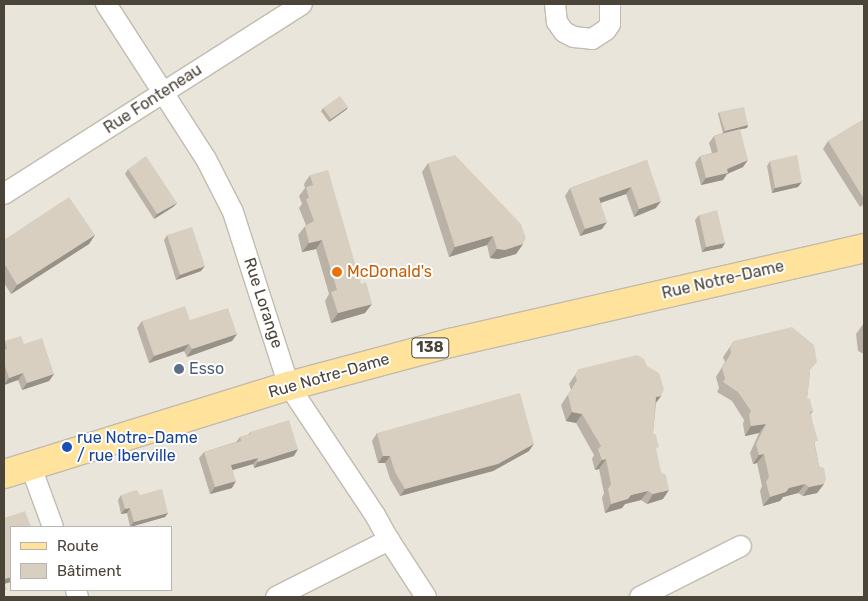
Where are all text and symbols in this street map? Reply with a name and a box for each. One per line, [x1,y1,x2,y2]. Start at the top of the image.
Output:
street label: Rue Fonteneau [100,60,206,138]
street label: Rue Lorange [239,255,287,351]
street label: Rue Notre-Dame [660,257,786,303]
place label: McDonald's [347,262,432,282]
marker: McDonald's [331,266,343,278]
road number: 138 [411,336,449,360]
street label: Rue Notre-Dame [266,350,392,402]
place label: Esso [189,359,224,379]
marker: Esso [173,363,185,375]
place label: rue Notre-Dame / rue Iberville [77,428,198,466]
marker: rue Notre-Dame / rue Iberville [61,441,73,453]
legend [10,526,172,591]
text: Route [57,537,99,555]
text: Bâtiment [57,562,121,580]

